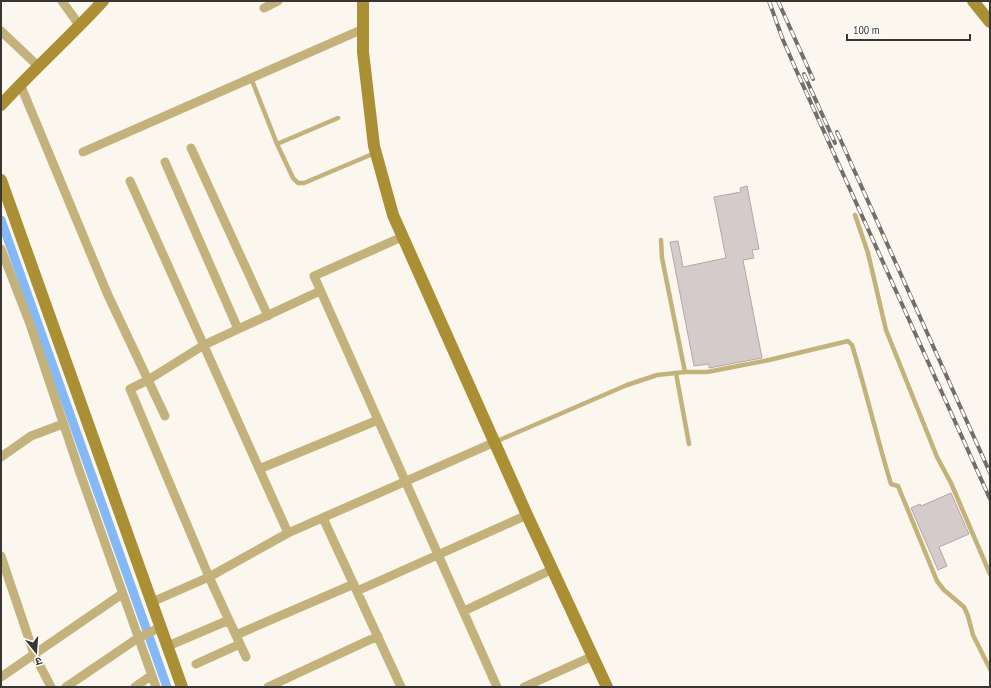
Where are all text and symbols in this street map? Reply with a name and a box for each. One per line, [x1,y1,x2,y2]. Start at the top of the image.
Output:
scale bar [847,16,970,42]
text: 100 m [853,22,880,37]
north arrow [16,632,56,672]
text: उ [33,654,44,669]

